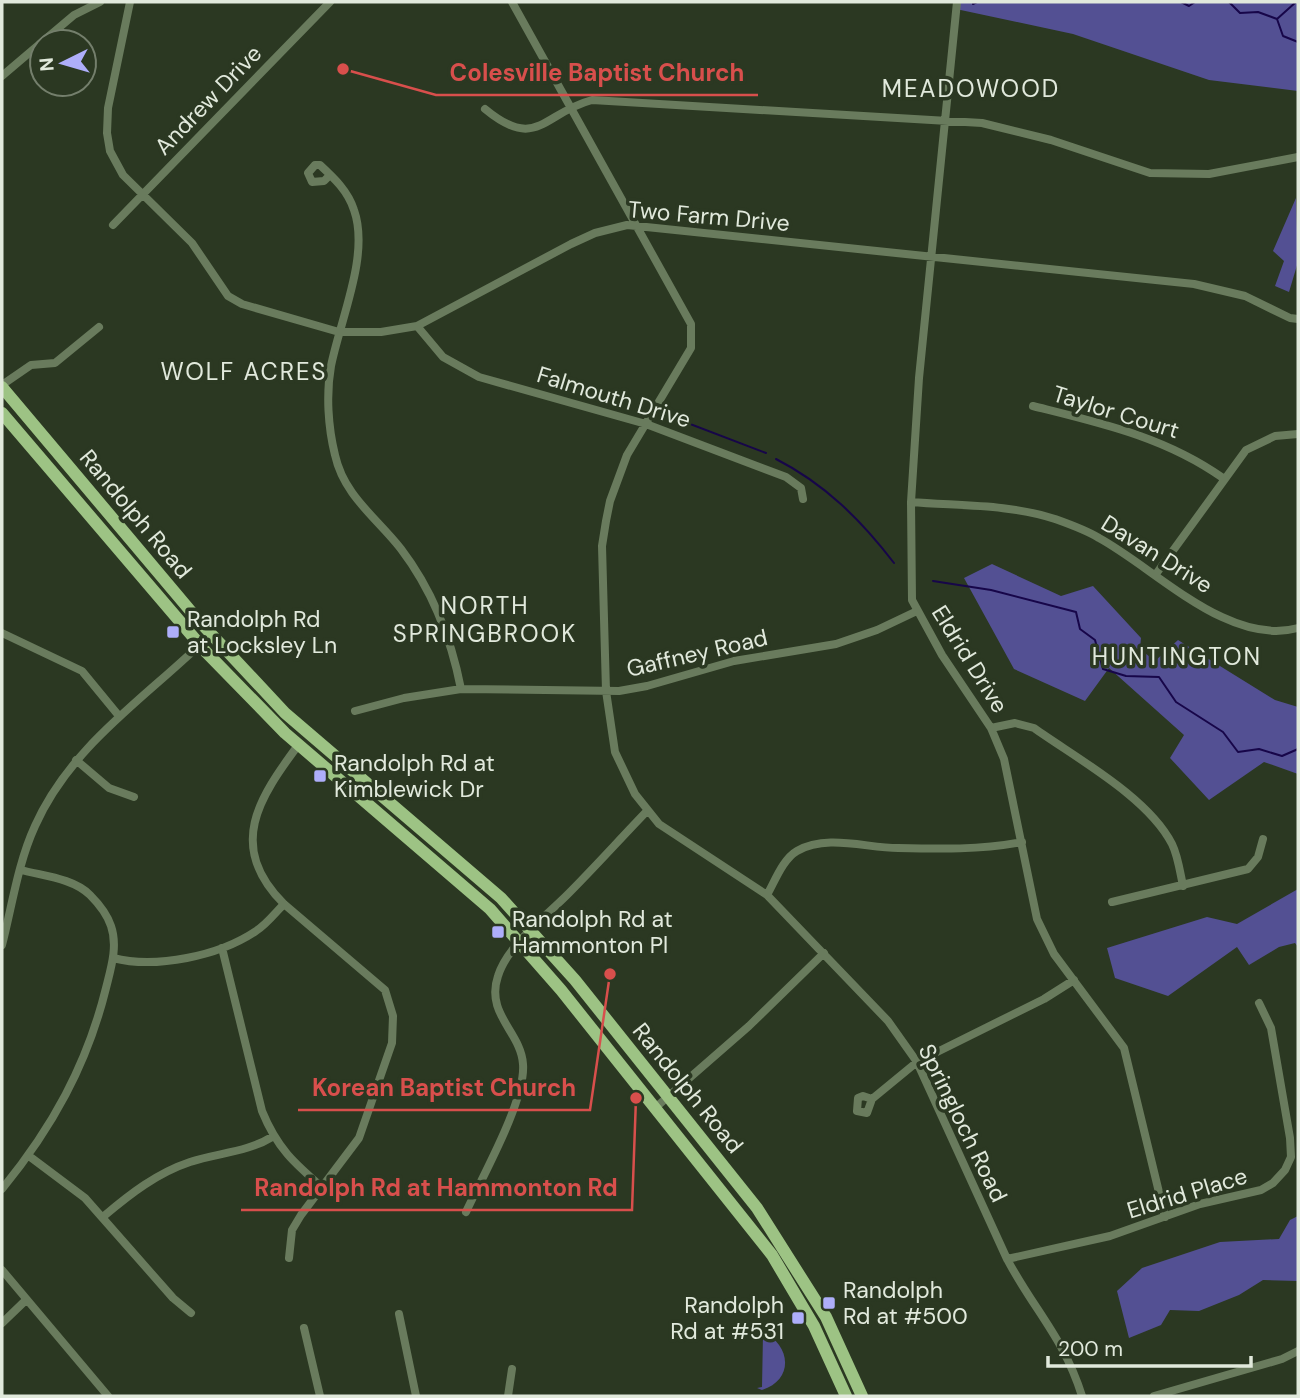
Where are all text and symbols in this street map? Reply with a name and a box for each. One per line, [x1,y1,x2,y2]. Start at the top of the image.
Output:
north arrow [28,28,98,98]
street label: Andrew Drive [148,39,268,161]
callout: Colesville Baptist Church [436,50,758,95]
text: N [34,56,60,72]
text: Colesville Baptist Church [450,57,744,88]
district label: MEADOWOOD [882,73,1060,104]
street label: Two Farm Drive [627,194,791,238]
district label: WOLF ACRES [161,356,328,387]
street label: Falmouth Drive [533,359,695,435]
street label: Taylor Court [1049,379,1183,445]
street label: Randolph Road [73,443,199,585]
street label: Davan Drive [1096,508,1218,600]
district label: NORTH SPRINGBROOK [393,590,577,649]
street label: Eldrid Drive [925,599,1015,719]
place label: Randolph Rd at Locksley Ln [187,604,337,660]
street label: Gaffney Road [624,622,770,684]
marker: Randolph Rd at Locksley Ln [165,624,181,640]
district label: HUNTINGTON [1092,641,1262,672]
place label: Randolph Rd at Kimblewick Dr [334,748,495,804]
marker: Randolph Rd at Kimblewick Dr [312,768,328,784]
place label: Randolph Rd at Hammonton Pl [512,904,673,960]
marker: Randolph Rd at Hammonton Pl [490,924,506,940]
street label: Randolph Road [626,1017,750,1159]
street label: Springloch Road [912,1039,1014,1207]
callout: Korean Baptist Church [298,1065,590,1110]
text: Korean Baptist Church [312,1072,576,1103]
street label: Eldrid Place [1123,1160,1251,1226]
callout: Randolph Rd at Hammonton Rd [241,1165,632,1210]
text: Randolph Rd at Hammonton Rd [254,1172,618,1203]
place label: Randolph Rd at #500 [843,1275,968,1331]
place label: Randolph Rd at #531 [670,1290,784,1346]
marker: Randolph Rd at #500 [821,1295,837,1311]
marker: Randolph Rd at #531 [790,1310,806,1326]
scale bar [1048,1324,1251,1368]
text: 200 m [1058,1335,1123,1363]

